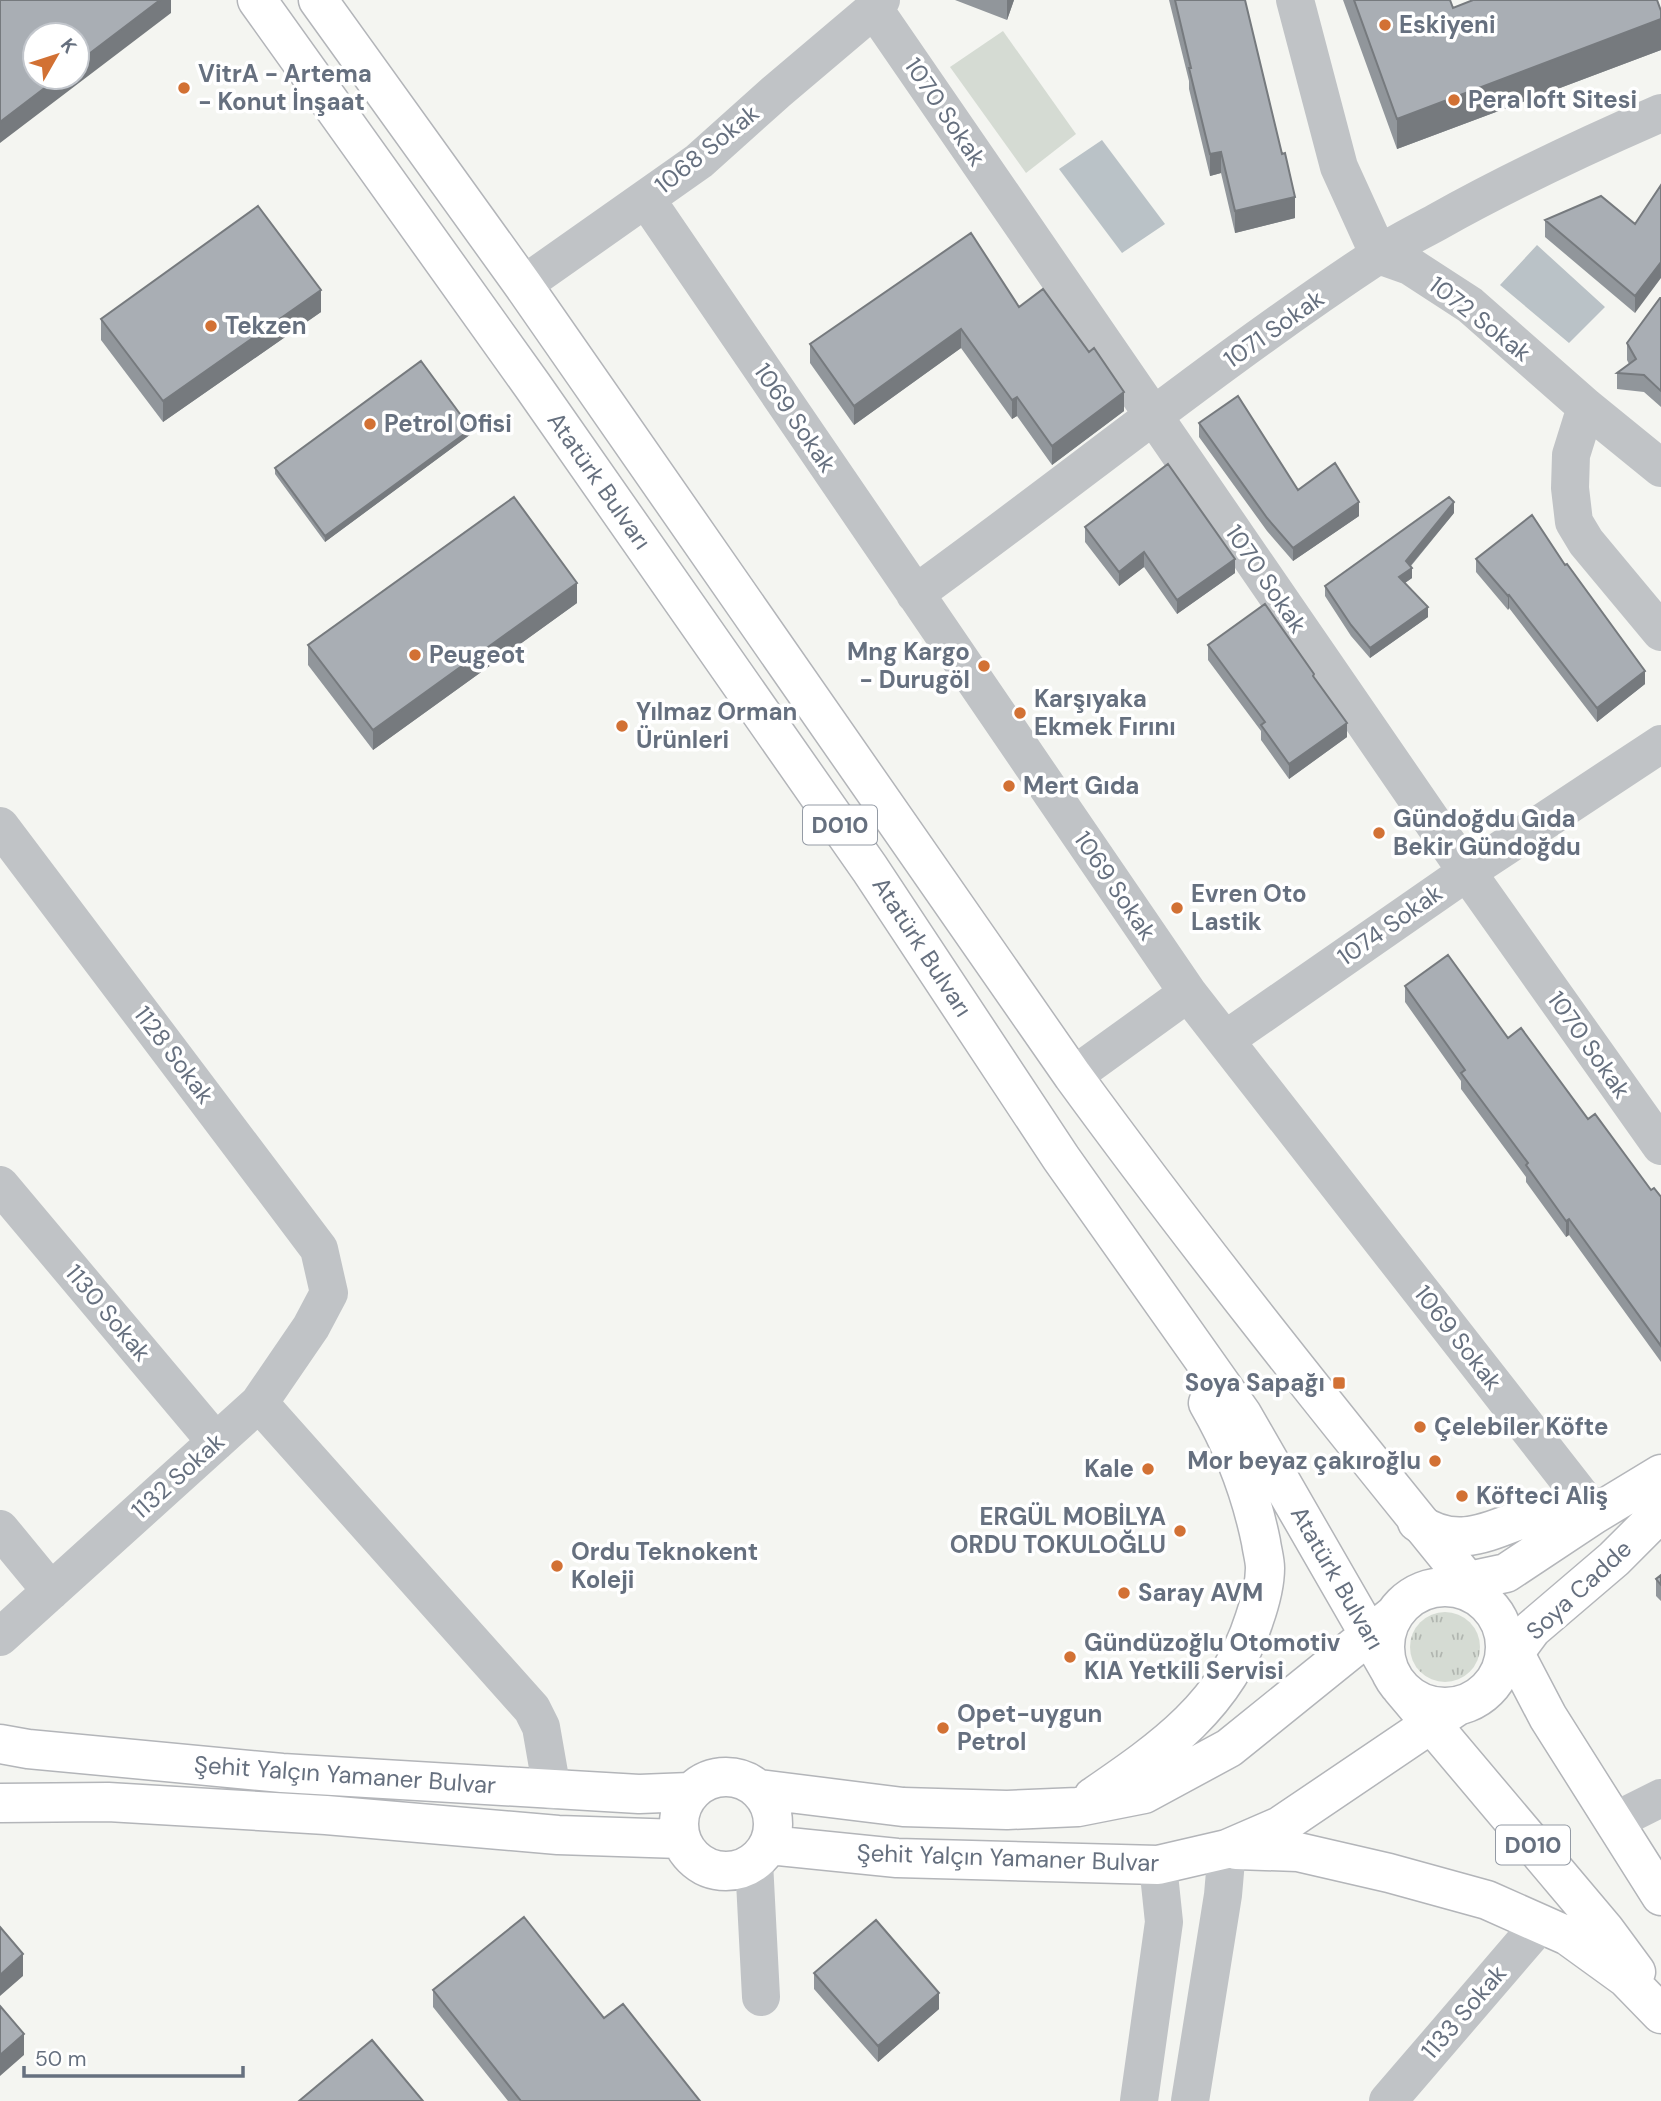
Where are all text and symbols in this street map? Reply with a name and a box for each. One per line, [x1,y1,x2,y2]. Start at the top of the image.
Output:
place label: Eskiyeni [1399,9,1496,40]
marker: Eskiyeni [1377,17,1393,33]
north arrow [21,21,91,91]
text: K [55,33,82,58]
street label: 1070 Sokak [898,52,993,172]
place label: VitrA - Artema - Konut İnşaat [198,58,372,117]
marker: VitrA - Artema - Konut İnşaat [176,80,192,96]
place label: Pera loft Sitesi [1468,84,1637,115]
marker: Pera loft Sitesi [1446,92,1462,108]
street label: 1068 Sokak [648,97,765,200]
street label: 1072 Sokak [1423,269,1538,368]
street label: 1071 Sokak [1217,283,1330,374]
place label: Tekzen [225,310,307,341]
marker: Tekzen [203,318,219,334]
street label: 1069 Sokak [748,357,843,478]
street label: Atatürk Bulvarı [541,406,658,555]
place label: Petrol Ofisi [384,408,512,439]
marker: Petrol Ofisi [362,416,378,432]
street label: 1070 Sokak [1219,519,1314,639]
place label: Mng Kargo - Durugöl [847,636,970,695]
place label: Peugeot [429,639,525,670]
marker: Peugeot [407,647,423,663]
marker: Mng Kargo - Durugöl [976,658,992,674]
place label: Karşıyaka Ekmek Fırını [1034,683,1176,742]
place label: Yılmaz Orman Ürünleri [636,696,797,755]
marker: Karşıyaka Ekmek Fırını [1012,705,1028,721]
marker: Yılmaz Orman Ürünleri [614,718,630,734]
place label: Mert Gıda [1023,770,1139,801]
marker: Mert Gıda [1001,778,1017,794]
place label: Gündoğdu Gıda Bekir Gündoğdu [1393,803,1581,862]
road number: D010 [803,806,877,845]
street label: 1069 Sokak [1068,825,1163,946]
marker: Gündoğdu Gıda Bekir Gündoğdu [1371,825,1387,841]
street label: Atatürk Bulvarı [866,871,979,1022]
street label: 1074 Sokak [1331,877,1448,972]
place label: Evren Oto Lastik [1191,878,1307,937]
marker: Evren Oto Lastik [1169,900,1185,916]
street label: 1070 Sokak [1541,985,1638,1104]
street label: 1128 Sokak [128,1000,221,1110]
street label: 1130 Sokak [59,1258,158,1368]
street label: 1069 Sokak [1408,1279,1509,1397]
place label: Soya Sapağı [1185,1367,1325,1398]
marker: Soya Sapağı [1331,1375,1347,1391]
place label: Çelebiler Köfte [1434,1411,1608,1442]
marker: Çelebiler Köfte [1412,1419,1428,1435]
street label: 1132 Sokak [125,1426,231,1526]
place label: Mor beyaz çakıroğlu [1187,1445,1421,1476]
place label: Kale [1084,1453,1134,1484]
marker: Mor beyaz çakıroğlu [1427,1453,1443,1469]
marker: Kale [1140,1461,1156,1477]
place label: Köfteci Aliş [1476,1480,1608,1511]
marker: Köfteci Aliş [1454,1488,1470,1504]
place label: ERGÜL MOBİLYA ORDU TOKULOĞLU [950,1501,1166,1560]
street label: Atatürk Bulvarı [1284,1501,1391,1655]
marker: ERGÜL MOBİLYA ORDU TOKULOĞLU [1172,1523,1188,1539]
street label: Soya Cadde [1519,1533,1638,1646]
place label: Ordu Teknokent Koleji [571,1536,758,1595]
marker: Ordu Teknokent Koleji [549,1558,565,1574]
place label: Saray AVM [1138,1577,1263,1608]
marker: Saray AVM [1116,1585,1132,1601]
place label: Gündüzoğlu Otomotiv KIA Yetkili Servisi [1084,1627,1341,1686]
marker: Gündüzoğlu Otomotiv KIA Yetkili Servisi [1062,1649,1078,1665]
place label: Opet-uygun Petrol [957,1698,1102,1757]
marker: Opet-uygun Petrol [935,1720,951,1736]
street label: Şehit Yalçın Yamaner Bulvar [193,1748,497,1801]
road number: D010 [1496,1826,1570,1864]
street label: Şehit Yalçın Yamaner Bulvar [856,1837,1160,1878]
street label: 1133 Sokak [1414,1958,1513,2065]
scale bar [24,2035,243,2078]
text: 50 m [35,2045,86,2073]

